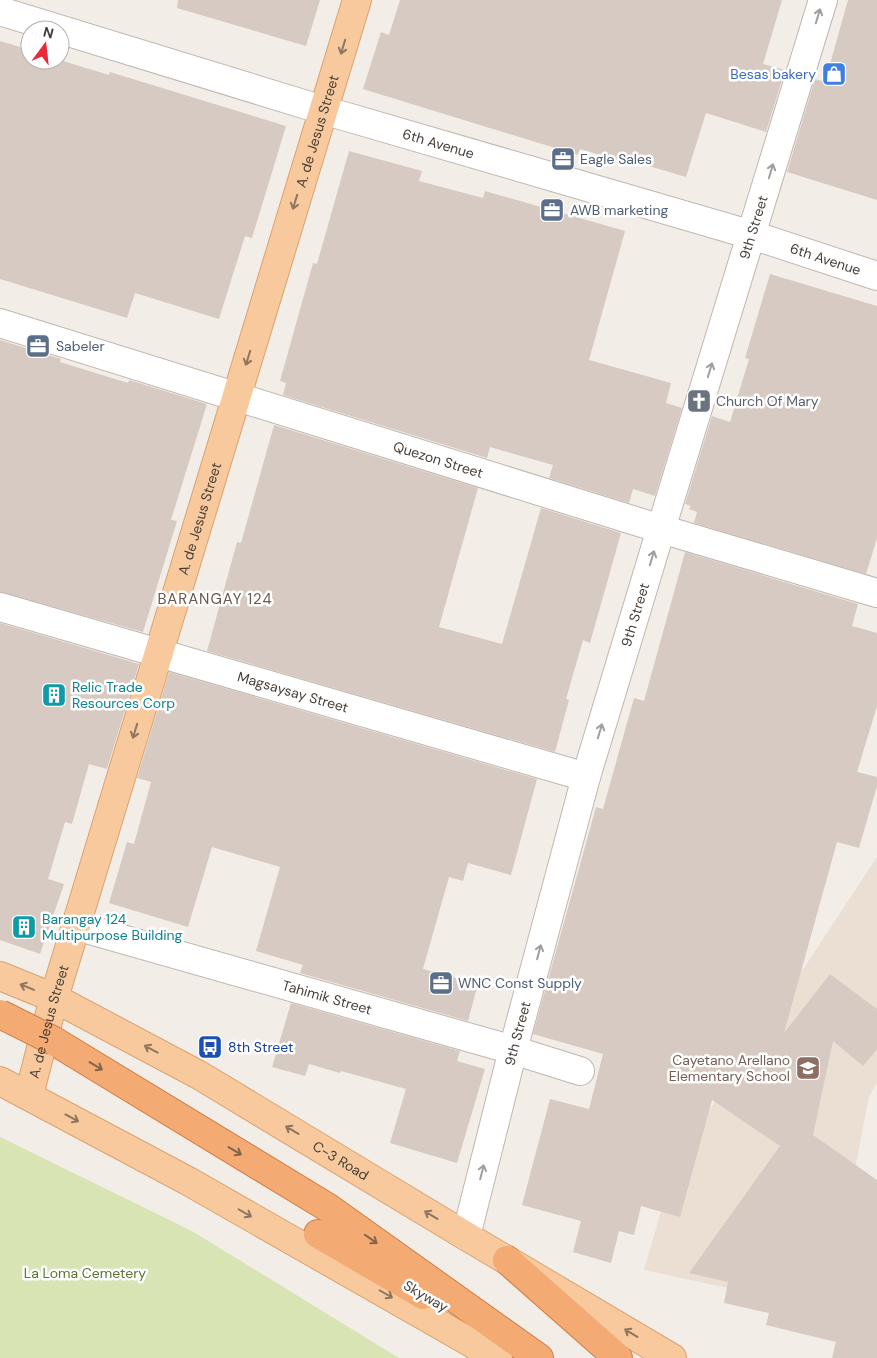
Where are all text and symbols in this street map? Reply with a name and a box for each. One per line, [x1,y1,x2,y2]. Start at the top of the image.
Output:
one-way arrow [814,8,824,24]
north arrow [20,20,70,70]
text: N [41,22,56,42]
one-way arrow [337,38,347,54]
shop icon: Besas bakery [821,61,847,87]
place label: Besas bakery [730,65,816,83]
street label: A. de Jesus Street [292,73,343,190]
street label: 6th Avenue [400,125,476,163]
office icon: Eagle Sales [550,146,576,172]
place label: Eagle Sales [580,150,652,168]
one-way arrow [767,164,777,180]
street label: 9th Street [735,193,772,261]
one-way arrow [290,194,300,210]
office icon: AWB marketing [539,197,565,223]
place label: AWB marketing [570,201,668,219]
street label: 6th Avenue [788,239,863,279]
office icon: Sabeler [25,333,51,359]
place label: Sabeler [56,337,105,355]
one-way arrow [243,349,253,365]
one-way arrow [706,362,716,378]
church icon: Church Of Mary [686,388,712,414]
place label: Church Of Mary [716,392,819,410]
street label: Quezon Street [391,437,485,482]
street label: A. de Jesus Street [174,460,225,577]
one-way arrow [647,551,657,567]
street label: 9th Street [617,581,653,649]
district label: BARANGAY 124 [157,589,273,609]
street label: Magsaysay Street [235,667,351,717]
place label: Relic Trade Resources Corp [72,678,175,712]
building icon: Relic Trade Resources Corp [41,682,67,708]
one-way arrow [130,722,140,738]
one-way arrow [596,723,606,739]
place label: Barangay 124 Multipurpose Building [42,910,183,944]
building icon: Barangay 124 Multipurpose Building [11,914,37,940]
one-way arrow [535,945,544,961]
street label: A. de Jesus Street [25,963,73,1080]
office icon: WNC Const Supply [428,970,454,996]
place label: WNC Const Supply [458,974,582,992]
street label: Tahimik Street [280,976,374,1018]
one-way arrow [20,981,35,991]
street label: 9th Street [500,999,535,1067]
bus stop icon: 8th Street [197,1034,223,1060]
place label: 8th Street [228,1038,293,1056]
one-way arrow [144,1044,159,1053]
place label: Cayetano Arellano Elementary School [669,1051,790,1085]
school or university icon: Cayetano Arellano Elementary School [795,1055,821,1081]
one-way arrow [88,1062,102,1072]
one-way arrow [64,1114,79,1124]
one-way arrow [285,1125,299,1135]
street label: C-3 Road [309,1137,372,1184]
one-way arrow [227,1146,241,1156]
one-way arrow [478,1164,487,1180]
one-way arrow [237,1209,252,1219]
one-way arrow [424,1209,438,1219]
one-way arrow [364,1233,378,1244]
park label: La Loma Cemetery [24,1264,146,1282]
street label: Skyway [400,1276,452,1316]
one-way arrow [379,1289,394,1299]
one-way arrow [624,1328,638,1338]

